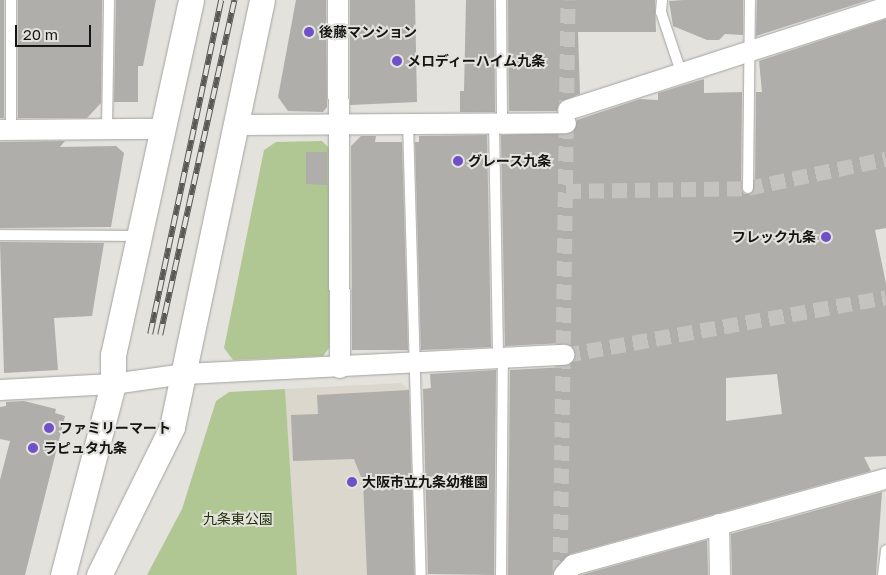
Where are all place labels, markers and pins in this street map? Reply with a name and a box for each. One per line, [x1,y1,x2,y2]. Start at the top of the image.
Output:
place label: 後藤マンション [319,24,417,40]
marker: 後藤マンション [303,26,315,38]
place label: メロディーハイム九条 [407,53,547,69]
marker: メロディーハイム九条 [391,55,403,67]
place label: グレース九条 [468,153,552,169]
marker: グレース九条 [452,155,464,167]
place label: フレック九条 [732,229,816,245]
marker: フレック九条 [820,231,832,243]
place label: ファミリーマート [59,420,171,436]
marker: ファミリーマート [43,422,55,434]
place label: ラピュタ九条 [43,440,127,456]
marker: ラピュタ九条 [27,442,39,454]
place label: 大阪市立九条幼稚園 [362,474,488,490]
marker: 大阪市立九条幼稚園 [346,476,358,488]

